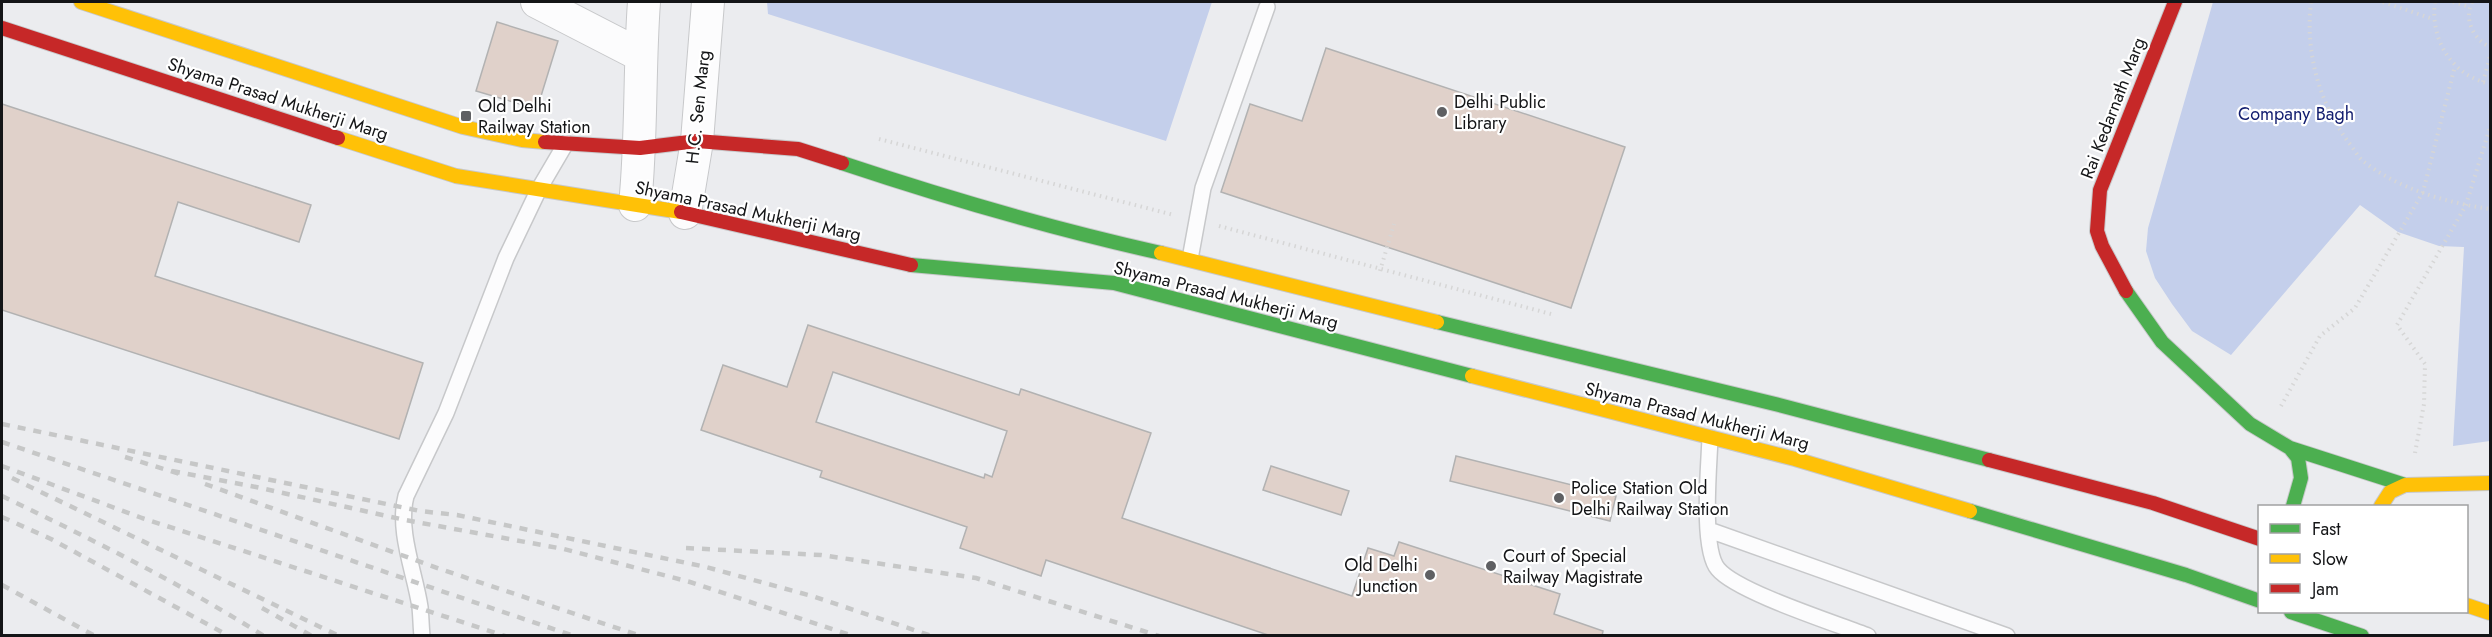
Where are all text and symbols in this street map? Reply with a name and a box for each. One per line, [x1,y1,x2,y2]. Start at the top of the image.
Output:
street label: Rai Kedarnath Marg [2074,34,2152,182]
street label: H.C. Sen Marg [679,49,717,165]
street label: Shyama Prasad Mukherji Marg [164,51,392,147]
place label: Delhi Public Library [1454,89,1546,136]
place label: Old Delhi Railway Station [478,93,591,140]
park label: Company Bagh [2238,101,2354,127]
marker: Delhi Public Library [1435,105,1449,119]
marker: Old Delhi Railway Station [459,109,473,123]
street label: Shyama Prasad Mukherji Marg [632,174,864,248]
street label: Shyama Prasad Mukherji Marg [1111,254,1341,336]
street label: Shyama Prasad Mukherji Marg [1582,375,1812,457]
place label: Police Station Old Delhi Railway Station [1571,475,1729,522]
marker: Police Station Old Delhi Railway Station [1552,491,1566,505]
legend [2258,505,2468,613]
text: Fast [2312,516,2341,542]
place label: Court of Special Railway Magistrate [1503,543,1643,590]
text: Slow [2312,546,2349,572]
place label: Old Delhi Junction [1344,552,1418,599]
marker: Court of Special Railway Magistrate [1484,559,1498,573]
marker: Old Delhi Junction [1423,568,1437,582]
text: Jam [2310,576,2339,602]

